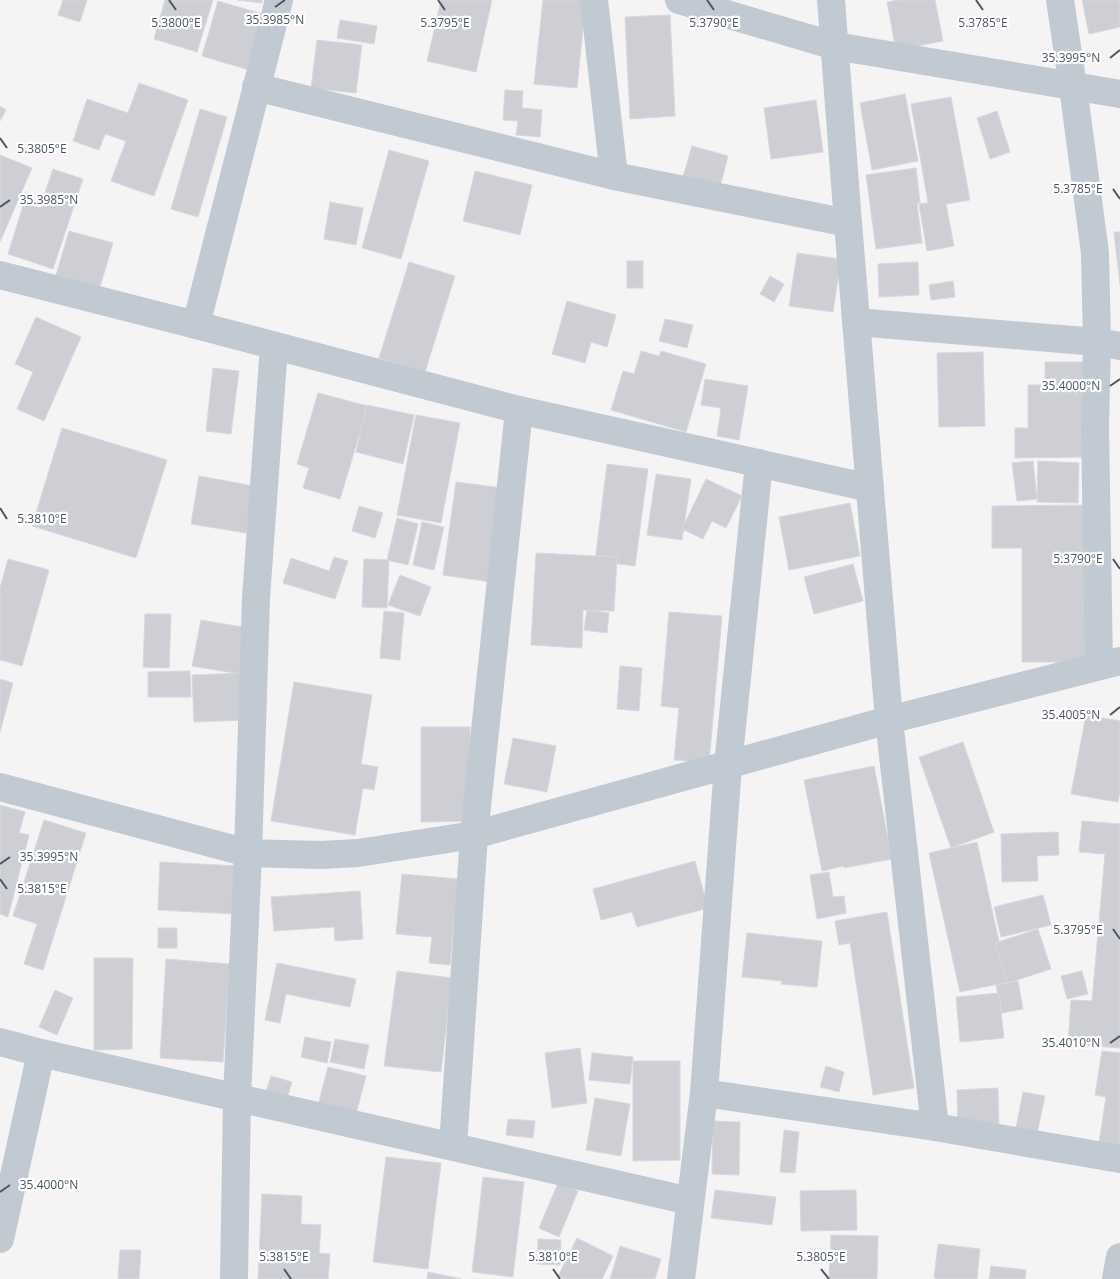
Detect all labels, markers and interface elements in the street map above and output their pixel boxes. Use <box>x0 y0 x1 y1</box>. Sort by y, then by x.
text: 35.3985°N <box>246 11 304 28</box>
text: 5.3800°E <box>151 14 201 31</box>
text: 5.3795°E <box>420 14 470 31</box>
text: 5.3790°E <box>689 14 739 31</box>
text: 5.3785°E <box>958 14 1008 31</box>
text: 35.3995°N <box>1042 49 1100 66</box>
text: 5.3805°E <box>17 140 67 157</box>
text: 5.3785°E <box>1053 180 1103 197</box>
text: 35.3985°N <box>20 191 78 208</box>
text: 35.4000°N <box>1042 377 1100 394</box>
text: 5.3810°E <box>17 510 67 527</box>
text: 5.3790°E <box>1053 550 1103 567</box>
text: 35.4005°N <box>1042 706 1100 723</box>
text: 35.3995°N <box>20 848 78 865</box>
text: 5.3815°E <box>17 880 67 897</box>
text: 5.3795°E <box>1053 921 1103 938</box>
text: 35.4010°N <box>1042 1034 1100 1051</box>
text: 35.4000°N <box>20 1176 78 1193</box>
text: 5.3815°E <box>259 1248 309 1265</box>
text: 5.3810°E <box>528 1248 578 1265</box>
text: 5.3805°E <box>796 1248 846 1265</box>

